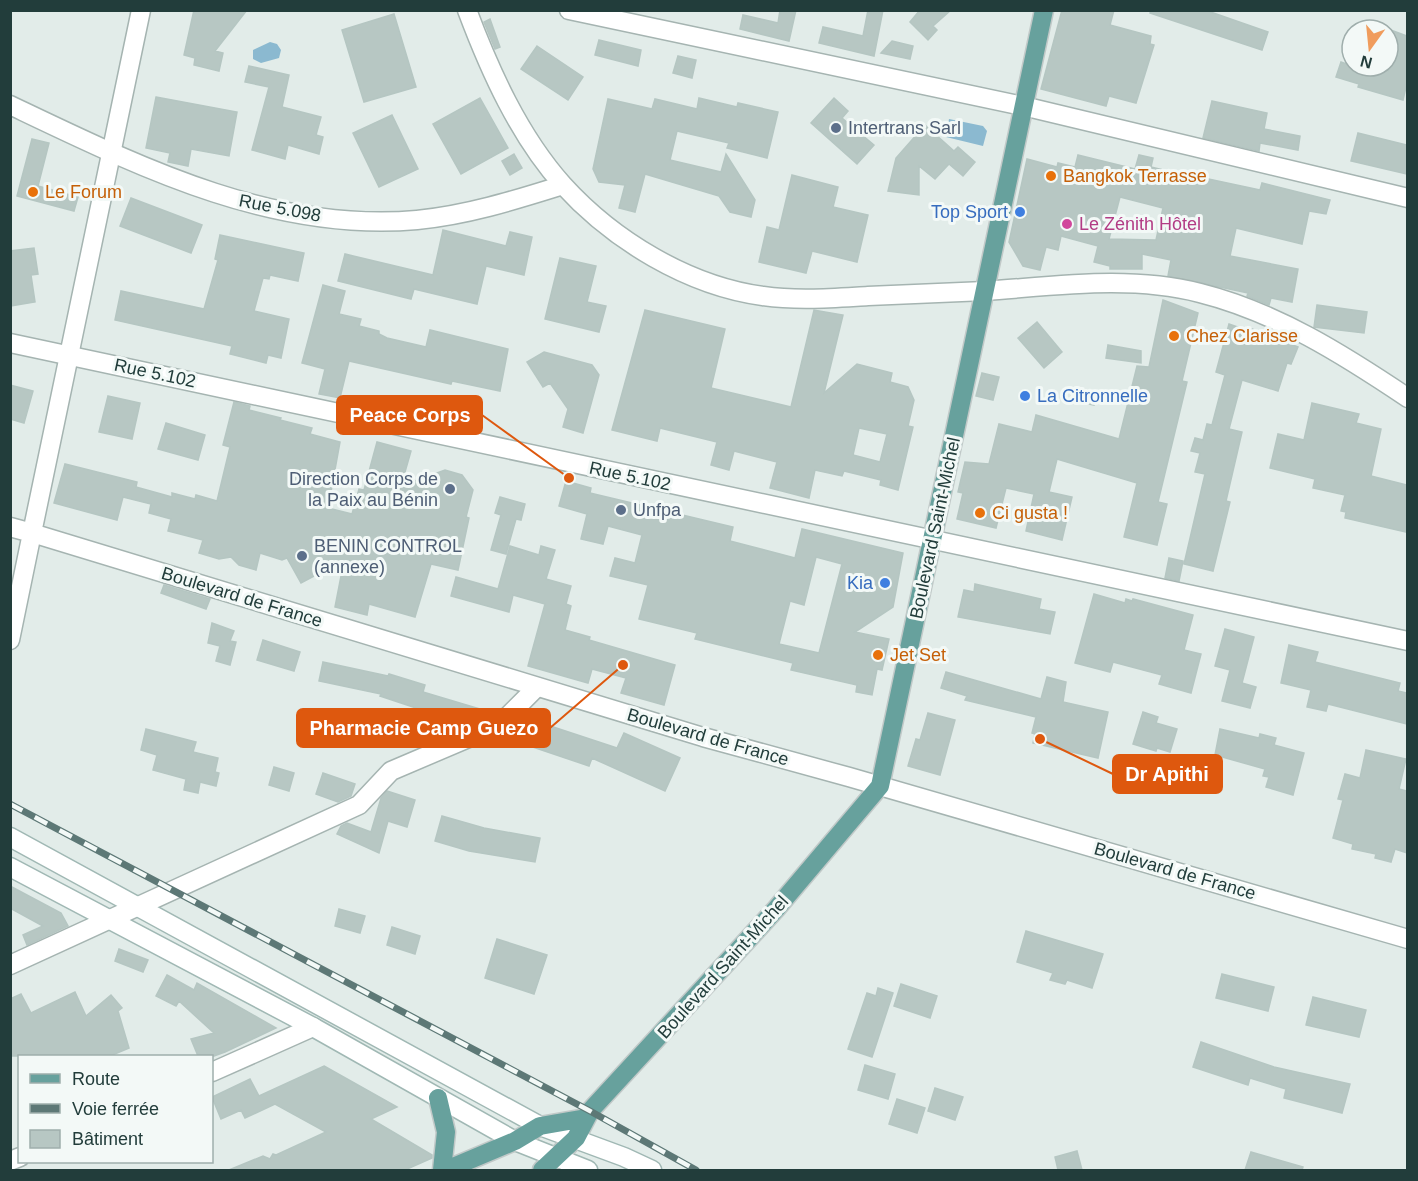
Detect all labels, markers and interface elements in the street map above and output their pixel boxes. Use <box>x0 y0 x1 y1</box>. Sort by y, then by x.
north arrow <box>1340 18 1400 78</box>
text: N <box>1358 52 1374 72</box>
place label: Intertrans Sarl <box>848 118 961 138</box>
marker: Intertrans Sarl <box>829 121 843 135</box>
place label: Bangkok Terrasse <box>1063 166 1207 186</box>
marker: Bangkok Terrasse <box>1044 169 1058 183</box>
place label: Le Forum <box>45 182 122 202</box>
marker: Le Forum <box>26 185 40 199</box>
street label: Rue 5.098 <box>237 190 323 226</box>
place label: Top Sport <box>931 202 1008 222</box>
marker: Top Sport <box>1013 205 1027 219</box>
place label: Le Zénith Hôtel <box>1079 214 1201 234</box>
marker: Le Zénith Hôtel <box>1060 217 1074 231</box>
place label: Chez Clarisse <box>1186 326 1298 346</box>
marker: Chez Clarisse <box>1167 329 1181 343</box>
street label: Rue 5.102 <box>112 355 198 391</box>
place label: La Citronnelle <box>1037 386 1148 406</box>
marker: La Citronnelle <box>1018 389 1032 403</box>
callout: Peace Corps <box>337 396 482 434</box>
text: Peace Corps <box>349 404 471 426</box>
street label: Boulevard Saint-Michel <box>906 435 964 621</box>
street label: Rue 5.102 <box>587 458 673 494</box>
place label: Direction Corps de la Paix au Bénin <box>289 469 438 510</box>
marker: Direction Corps de la Paix au Bénin <box>443 482 457 496</box>
place label: Unfpa <box>633 500 682 520</box>
marker: Unfpa <box>614 503 628 517</box>
place label: Ci gusta ! <box>992 503 1068 523</box>
marker: Ci gusta ! <box>973 506 987 520</box>
place label: BENIN CONTROL (annexe) <box>314 536 462 577</box>
marker: BENIN CONTROL (annexe) <box>295 549 309 563</box>
street label: Boulevard de France <box>159 563 325 631</box>
place label: Kia <box>847 573 874 593</box>
marker: Kia <box>878 576 892 590</box>
place label: Jet Set <box>890 645 946 665</box>
marker: Jet Set <box>871 648 885 662</box>
street label: Boulevard de France <box>625 704 791 770</box>
callout: Pharmacie Camp Guezo <box>297 709 550 747</box>
text: Pharmacie Camp Guezo <box>310 717 538 739</box>
callout: Dr Apithi <box>1113 755 1222 793</box>
text: Dr Apithi <box>1125 763 1209 785</box>
street label: Boulevard de France <box>1092 838 1258 904</box>
street label: Boulevard Saint-Michel <box>654 892 792 1042</box>
legend <box>18 1055 213 1163</box>
text: Route <box>72 1069 120 1089</box>
text: Voie ferrée <box>72 1099 159 1119</box>
text: Bâtiment <box>72 1129 143 1149</box>

